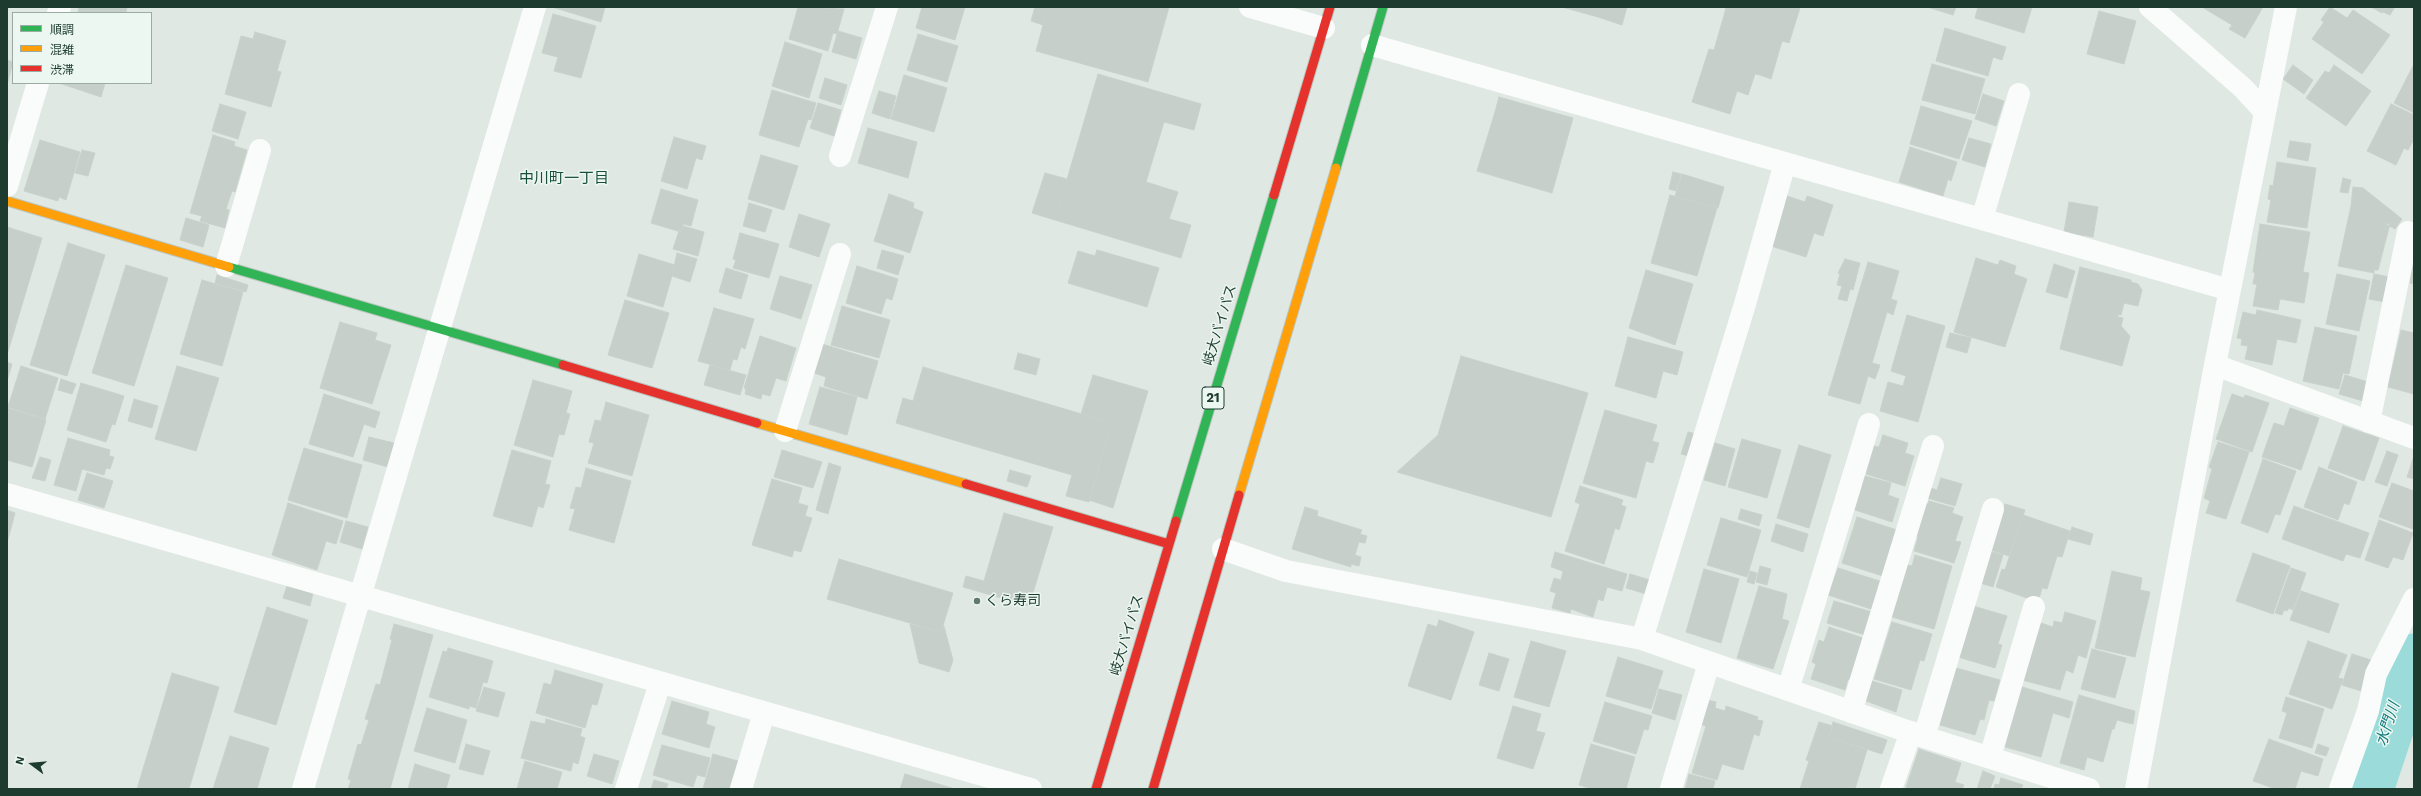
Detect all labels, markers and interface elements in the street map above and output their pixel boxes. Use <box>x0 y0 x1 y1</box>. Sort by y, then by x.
legend <box>12 12 152 84</box>
text: 順調 <box>50 23 74 37</box>
text: 混雑 <box>50 43 74 57</box>
text: 渋滞 <box>50 63 74 77</box>
district label: 中川町一丁目 <box>519 170 609 188</box>
street label: 岐大バイパス <box>1200 282 1240 368</box>
road number: 21 <box>1202 387 1224 409</box>
street label: 岐大バイパス <box>1107 592 1147 678</box>
place label: くら寿司 <box>985 593 1041 609</box>
marker: くら寿司 <box>972 596 982 606</box>
water label: 水門川 <box>2372 700 2404 748</box>
north arrow <box>12 744 52 784</box>
text: N <box>13 755 27 766</box>

